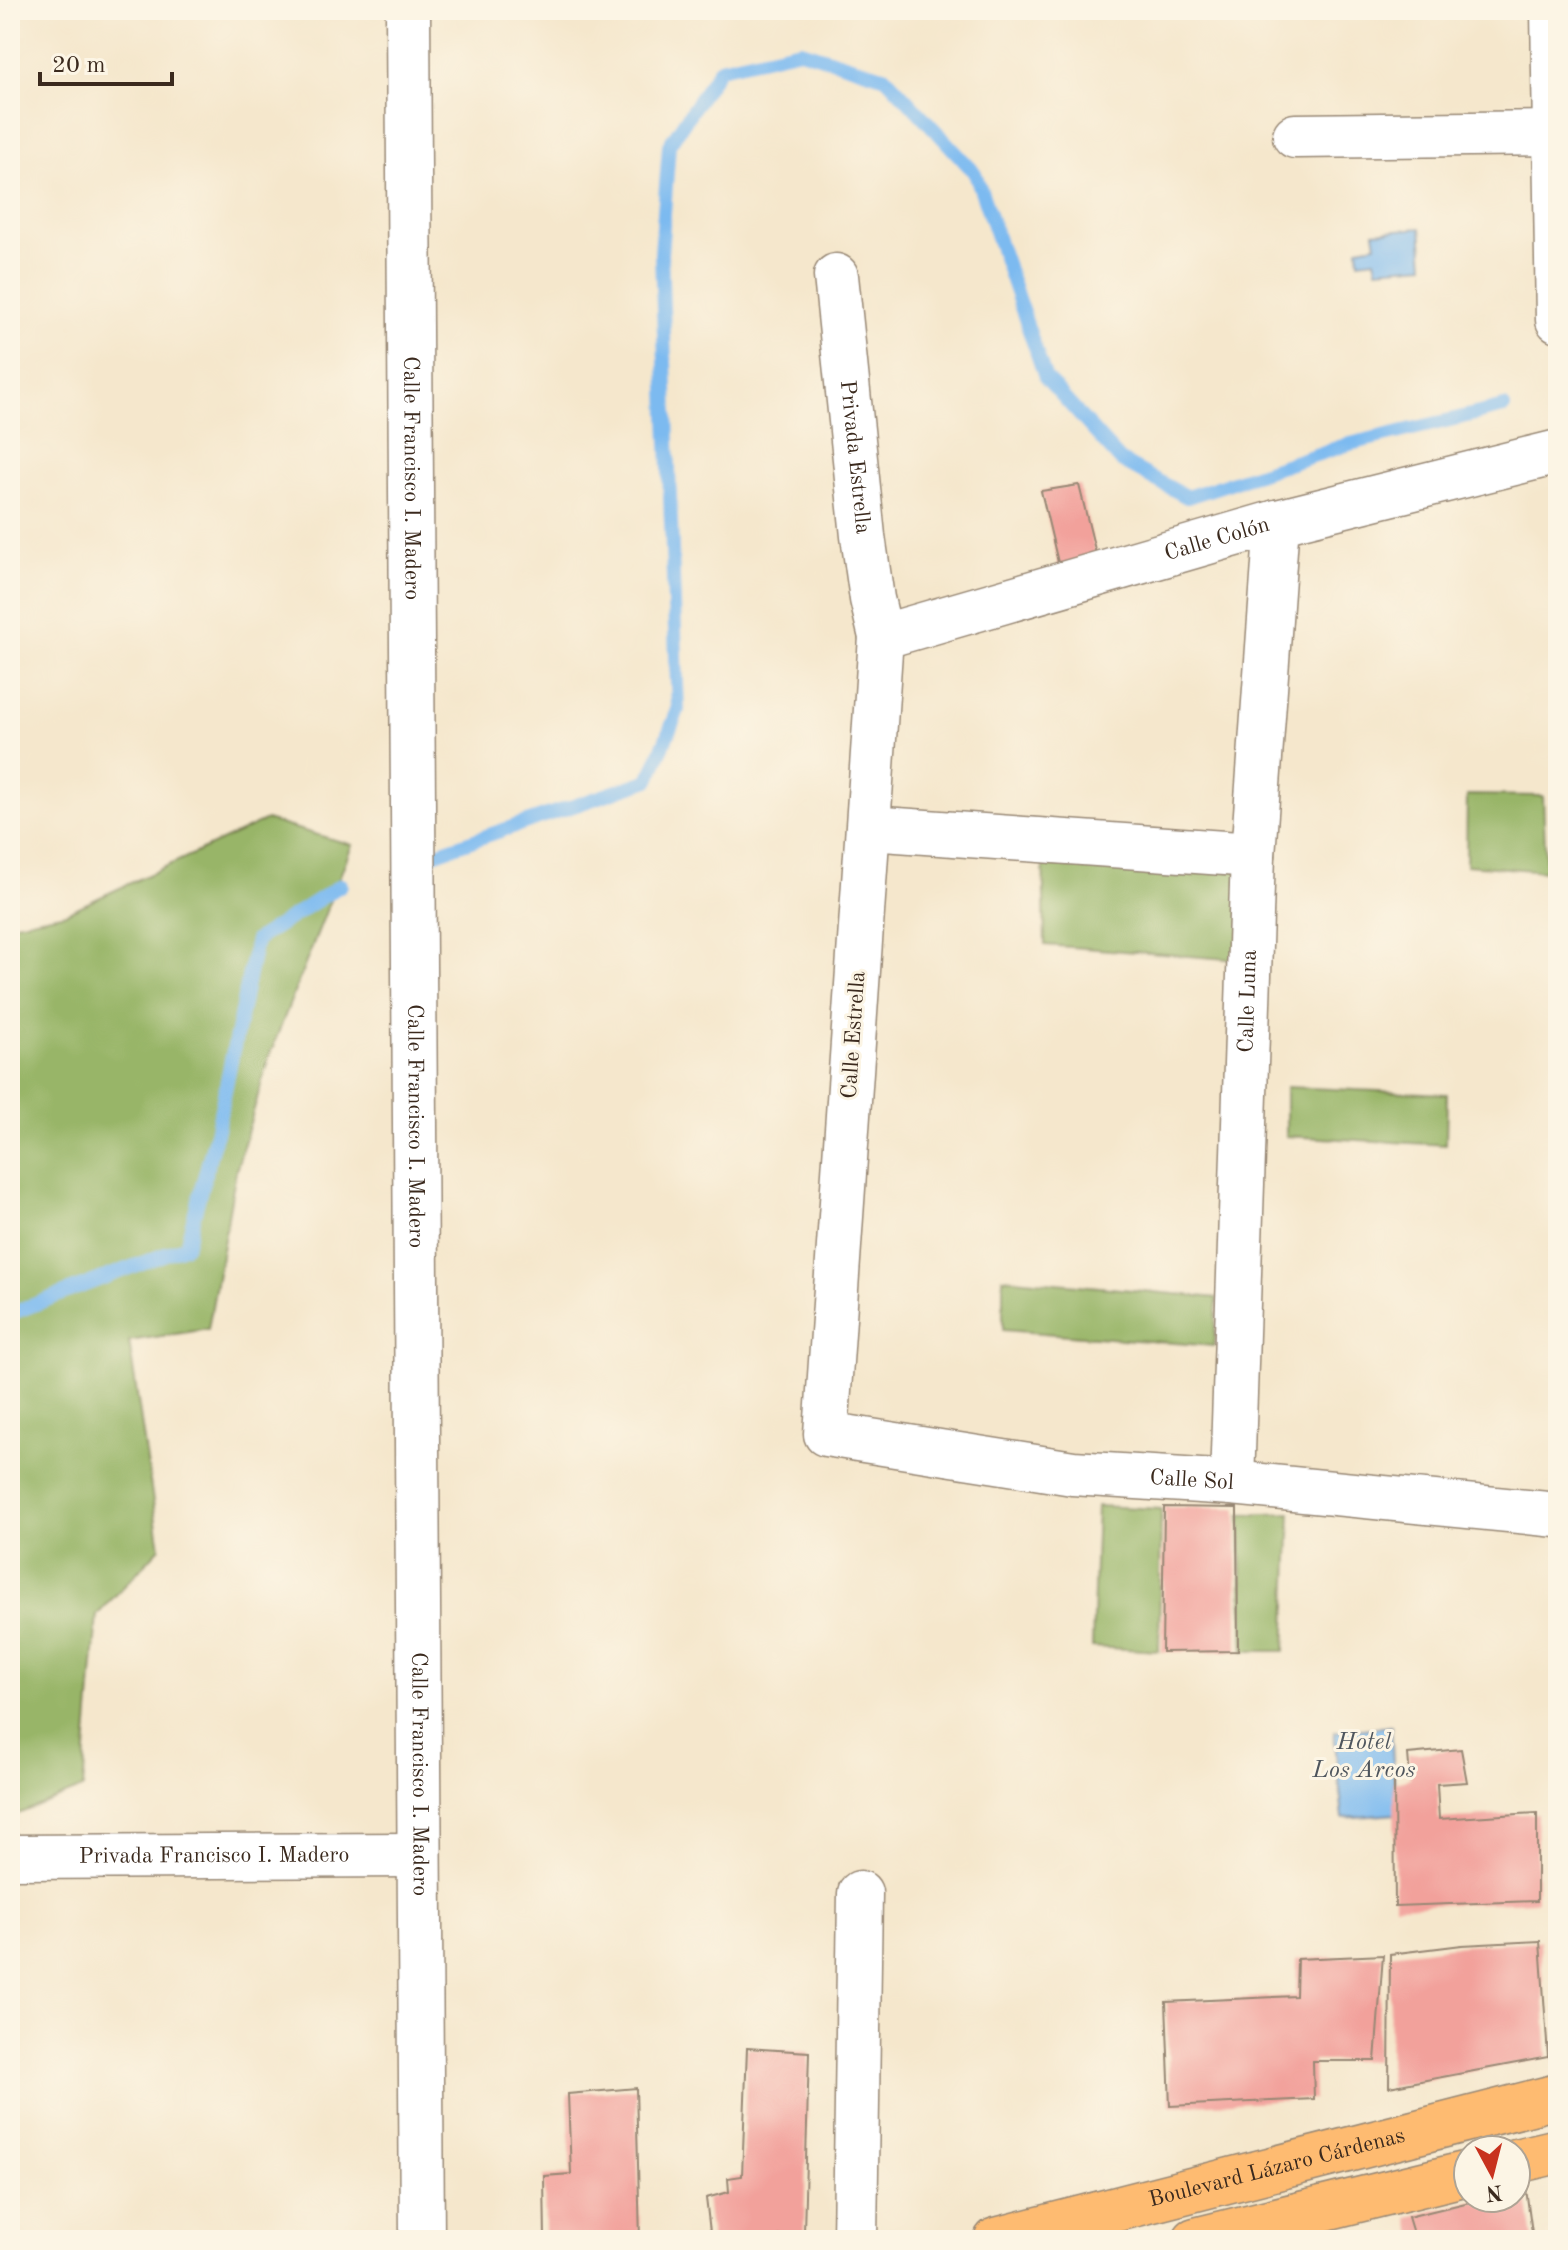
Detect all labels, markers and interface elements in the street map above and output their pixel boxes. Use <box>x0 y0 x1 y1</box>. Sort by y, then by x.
scale bar <box>40 36 172 86</box>
text: 20 m <box>52 54 106 78</box>
street label: Calle Francisco I. Madero <box>399 356 423 600</box>
street label: Privada Estrella <box>836 379 874 535</box>
street label: Calle Colón <box>1162 514 1272 565</box>
street label: Calle Luna <box>1235 949 1261 1053</box>
street label: Calle Estrella <box>839 970 869 1100</box>
street label: Calle Francisco I. Madero <box>403 1004 427 1248</box>
street label: Calle Sol <box>1149 1467 1235 1494</box>
street label: Calle Francisco I. Madero <box>407 1652 431 1896</box>
water label: Hotel Los Arcos <box>1311 1731 1416 1783</box>
street label: Privada Francisco I. Madero <box>79 1844 349 1868</box>
street label: Boulevard Lázaro Cárdenas <box>1147 2125 1407 2211</box>
north arrow <box>1452 2134 1532 2214</box>
text: N <box>1484 2180 1504 2204</box>

